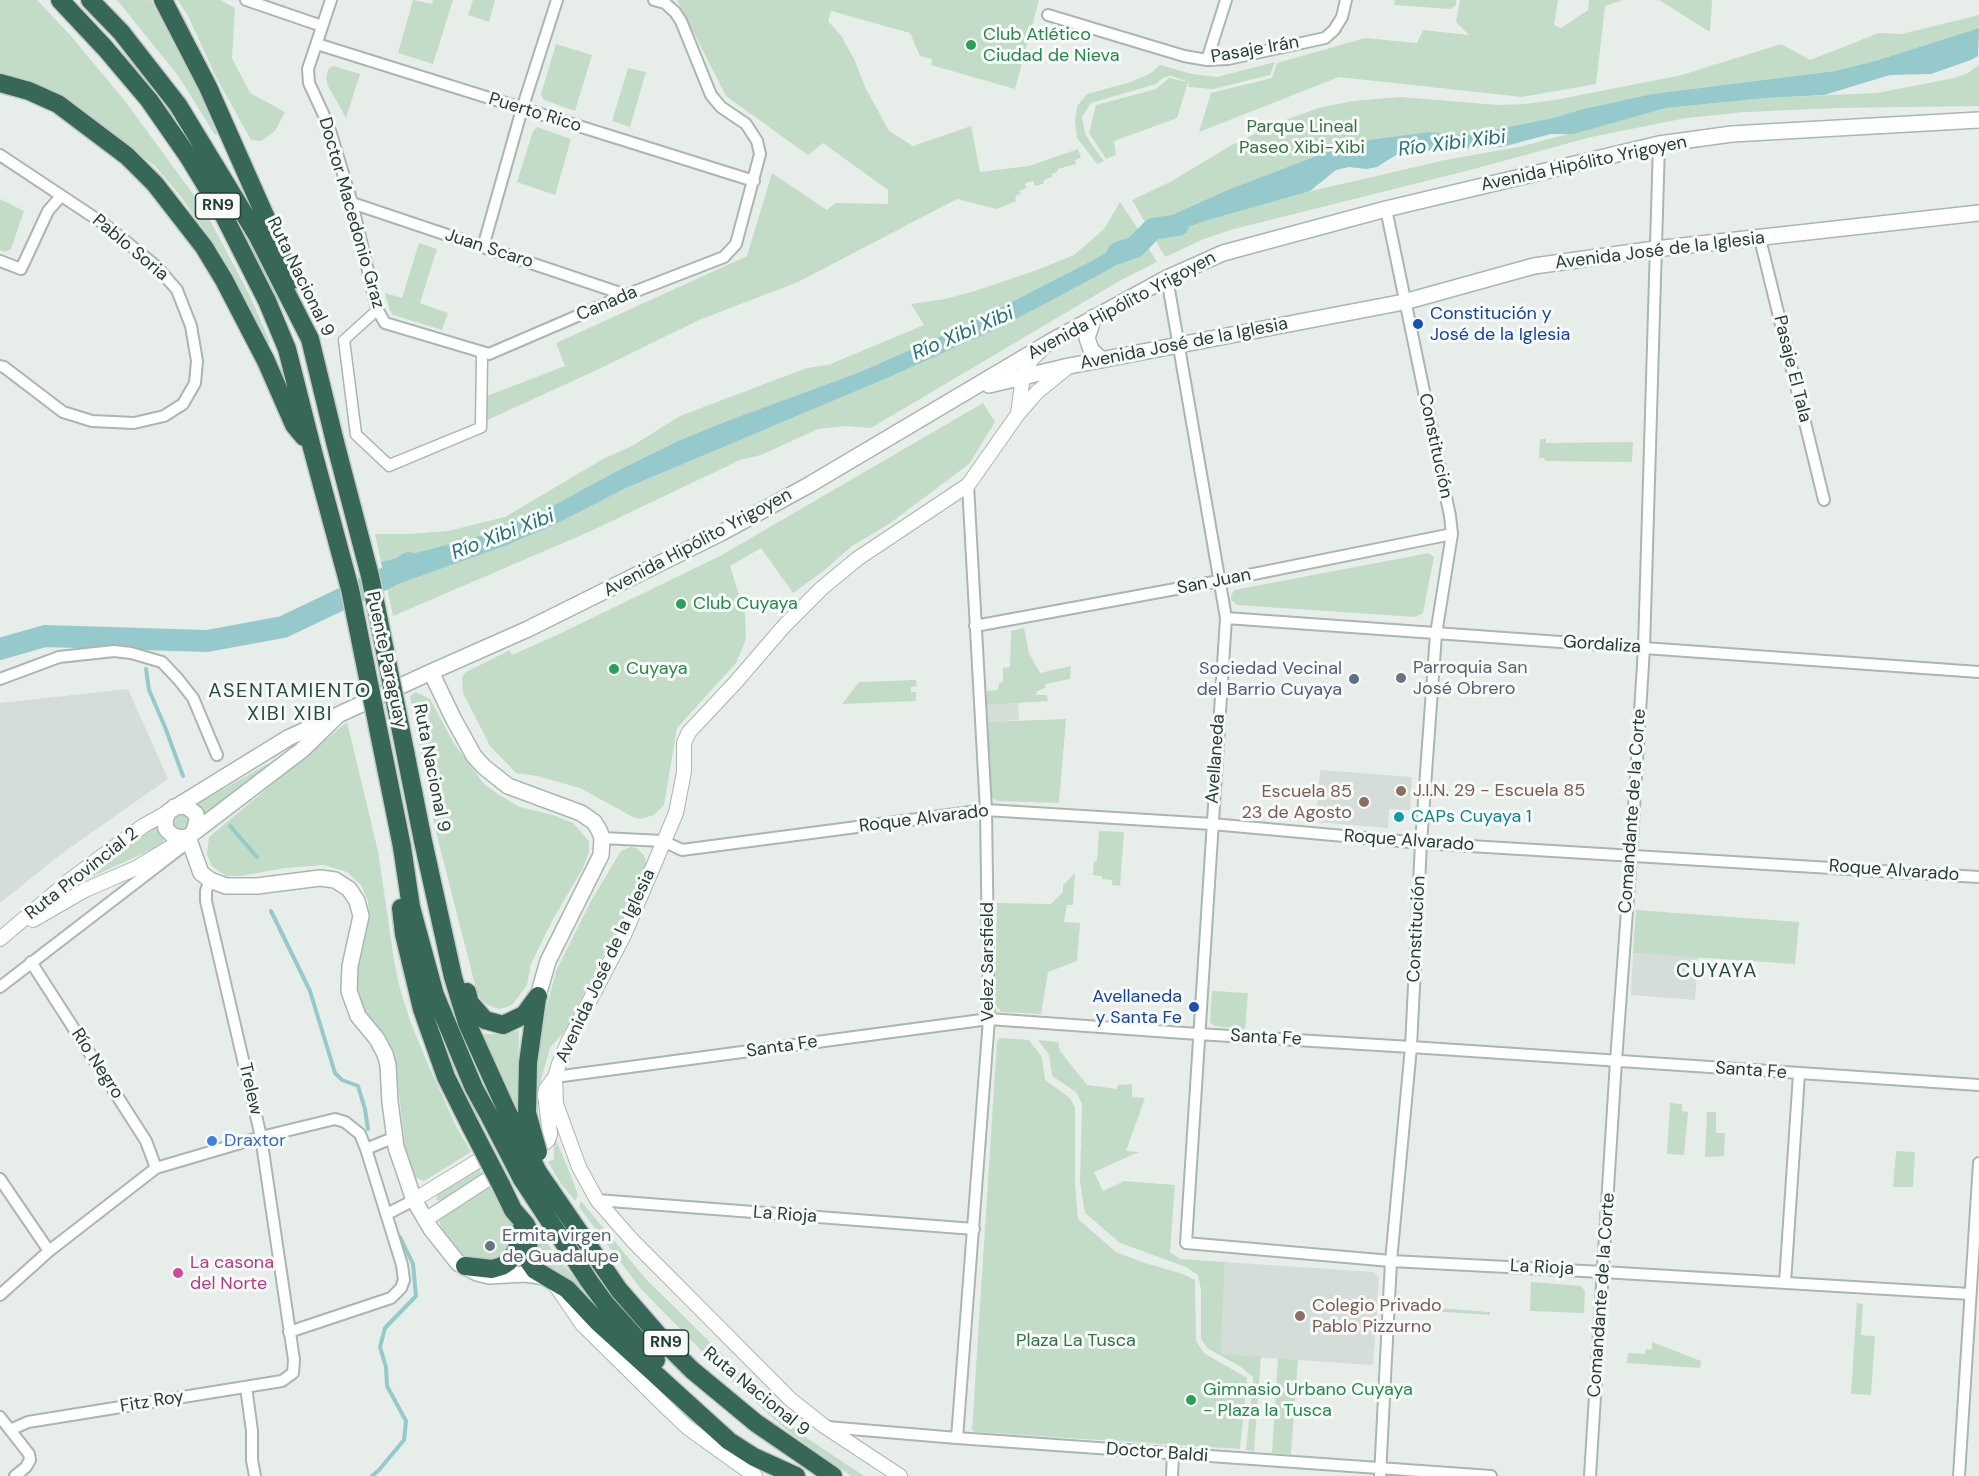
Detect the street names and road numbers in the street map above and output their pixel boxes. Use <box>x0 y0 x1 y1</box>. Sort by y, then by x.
street label: Pasaje Irán <box>1209 32 1301 68</box>
street label: Puerto Rico <box>486 89 584 137</box>
street label: Doctor Macedonio Graz <box>313 115 389 311</box>
street label: Avenida Hipólito Yrigoyen <box>1479 132 1689 196</box>
road number: RN9 <box>196 193 240 219</box>
street label: Pablo Soria <box>88 210 172 286</box>
street label: Ruta Nacional 9 <box>262 214 338 340</box>
street label: Juan Scaro <box>442 225 536 273</box>
street label: Avenida José de la Iglesia <box>1554 227 1766 275</box>
street label: Avenida Hipólito Yrigoyen <box>1024 247 1220 365</box>
street label: Canada <box>573 282 641 326</box>
street label: Avenida José de la Iglesia <box>1078 313 1290 375</box>
street label: Pasaje El Tala <box>1768 313 1816 425</box>
street label: Constitución <box>1413 391 1457 501</box>
street label: Avenida Hipólito Yrigoyen <box>600 484 796 602</box>
street label: San Juan <box>1175 564 1253 600</box>
street label: Puente Paraguay <box>361 590 411 730</box>
street label: Gordaliza <box>1562 632 1642 658</box>
street label: Ruta Nacional 9 <box>408 702 454 834</box>
street label: Comandante de la Corte <box>1615 708 1651 914</box>
street label: Avellaneda <box>1202 713 1230 805</box>
street label: Roque Alvarado <box>858 800 990 838</box>
street label: Ruta Provincial 2 <box>21 823 143 925</box>
street label: Roque Alvarado <box>1343 826 1475 856</box>
street label: Roque Alvarado <box>1828 856 1960 886</box>
street label: Avenida José de la Iglesia <box>552 866 660 1066</box>
street label: Constitución <box>1403 875 1431 983</box>
street label: Velez Sarsfield <box>977 902 999 1022</box>
street label: Río Negro <box>66 1025 128 1103</box>
street label: Santa Fe <box>1230 1025 1302 1051</box>
street label: Santa Fe <box>745 1031 819 1063</box>
street label: Santa Fe <box>1714 1058 1788 1084</box>
street label: Trelew <box>233 1061 267 1117</box>
street label: Comandante de la Corte <box>1584 1192 1620 1398</box>
street label: La Rioja <box>752 1202 818 1228</box>
street label: La Rioja <box>1510 1256 1574 1280</box>
road number: RN9 <box>644 1330 688 1356</box>
street label: Ruta Nacional 9 <box>699 1343 813 1441</box>
street label: Fitz Roy <box>119 1386 185 1418</box>
street label: Doctor Baldi <box>1105 1439 1209 1467</box>

